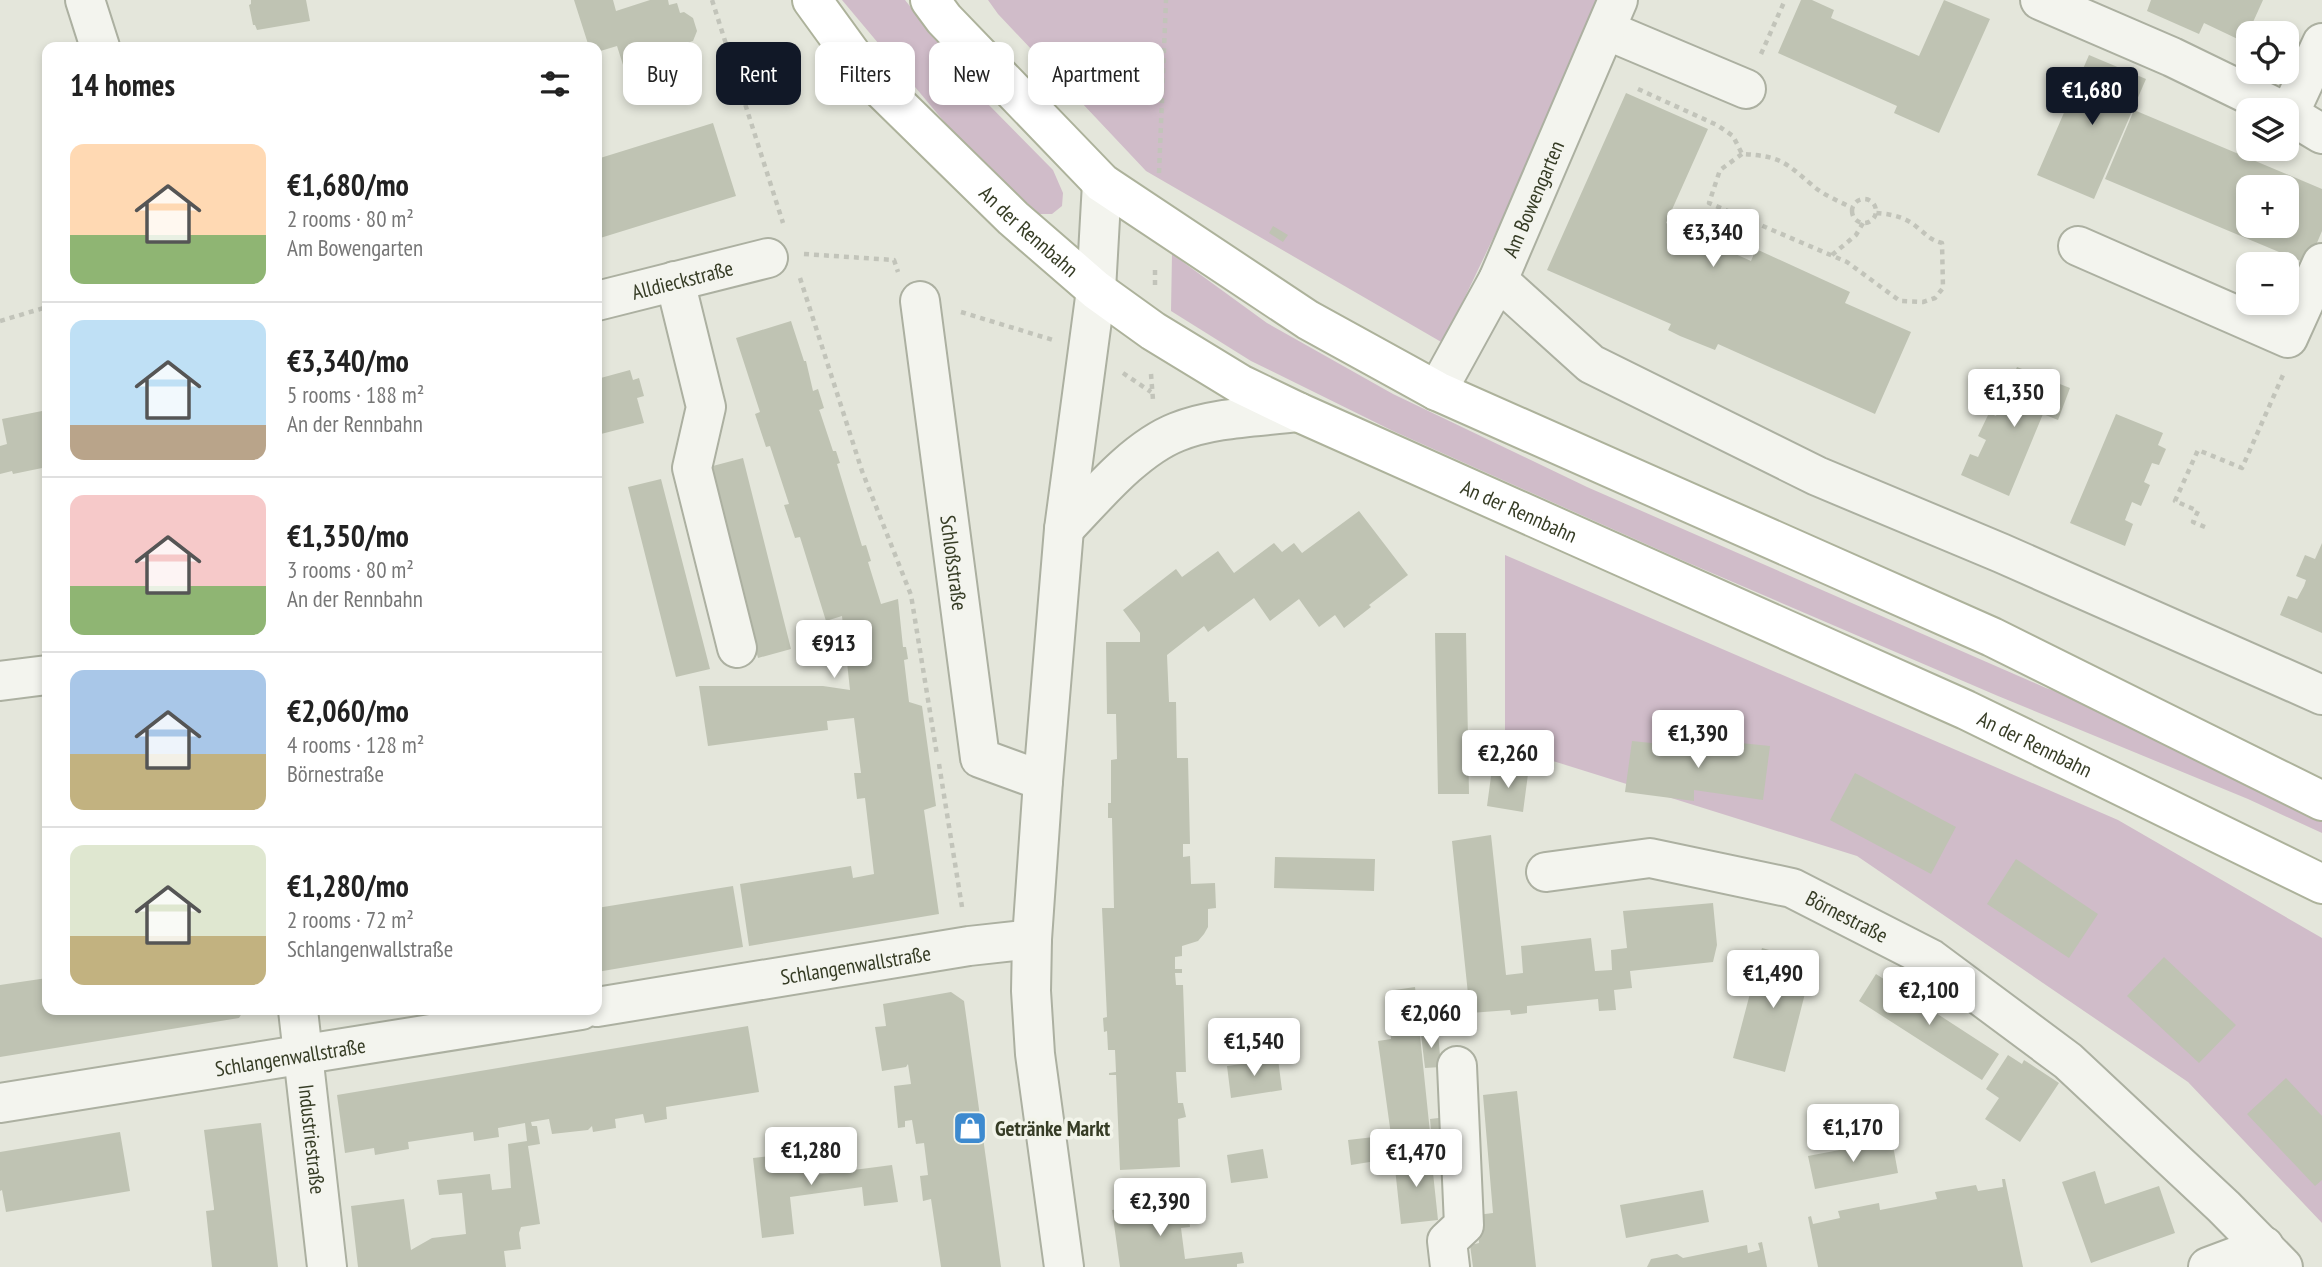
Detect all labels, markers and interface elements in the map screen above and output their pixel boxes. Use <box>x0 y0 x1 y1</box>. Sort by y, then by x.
map controls <box>2236 21 2299 315</box>
button: locate <box>2236 21 2299 84</box>
chip: Buy <box>623 42 702 105</box>
chip: Rent <box>716 42 801 105</box>
chip: Filters <box>815 42 915 105</box>
chip: New <box>929 42 1014 105</box>
chip: Apartment <box>1028 42 1164 105</box>
text: 14 homes <box>70 65 175 104</box>
icon: filters <box>536 65 574 103</box>
pin: €1,680 <box>2035 68 2149 127</box>
text: €1,680 <box>2062 75 2122 104</box>
button: layers <box>2236 98 2299 161</box>
street label: Am Bowengarten <box>1496 136 1570 261</box>
text: €1,680/mo <box>287 165 409 204</box>
icon: home <box>126 172 210 256</box>
button: + <box>2236 175 2299 238</box>
street label: An der Rennbahn <box>974 179 1084 282</box>
text: 2 rooms · 80 m² <box>287 204 414 233</box>
pin: €3,340 <box>1656 210 1770 269</box>
text: €3,340 <box>1683 217 1743 246</box>
text: Am Bowengarten <box>287 233 423 262</box>
button: − <box>2236 252 2299 315</box>
street label: Alldieckstraße <box>629 254 736 305</box>
text: €3,340/mo <box>287 341 409 380</box>
icon: home <box>126 348 210 432</box>
pin: €1,350 <box>1957 370 2071 429</box>
text: €1,350 <box>1984 377 2044 406</box>
text: 5 rooms · 188 m² <box>287 380 424 409</box>
text: An der Rennbahn <box>287 409 423 438</box>
street label: An der Rennbahn <box>1457 473 1581 548</box>
street label: Schloßstraße <box>935 513 974 612</box>
text: €1,350/mo <box>287 516 409 555</box>
icon: home <box>126 523 210 607</box>
text: 3 rooms · 80 m² <box>287 555 414 584</box>
text: An der Rennbahn <box>287 584 423 613</box>
pin: €913 <box>793 620 875 680</box>
text: €913 <box>812 628 856 657</box>
text: €2,060/mo <box>287 691 409 730</box>
icon: home <box>126 698 210 782</box>
street label: An der Rennbahn <box>1973 704 2097 783</box>
pin: €1,390 <box>1641 710 1755 770</box>
text: €1,390 <box>1668 718 1728 747</box>
text: 4 rooms · 128 m² <box>287 730 424 759</box>
pin: €2,260 <box>1451 730 1565 790</box>
text: €2,260 <box>1478 738 1538 767</box>
text: Börnestraße <box>287 759 384 788</box>
text: €1,280/mo <box>287 866 409 905</box>
icon: home <box>126 873 210 957</box>
street label: Börnestraße <box>1802 884 1893 948</box>
text: 2 rooms · 72 m² <box>287 905 414 934</box>
text: Schlangenwallstraße <box>287 934 453 963</box>
street label: Schlangenwallstraße <box>778 939 933 990</box>
pin: €1,490 <box>1716 950 1830 1010</box>
text: €1,490 <box>1743 958 1803 987</box>
pin: €2,100 <box>1872 968 1986 1027</box>
text: €2,100 <box>1899 975 1959 1004</box>
pin: €2,060 <box>1374 990 1488 1050</box>
text: €2,060 <box>1401 998 1461 1027</box>
pin: €1,540 <box>1197 1018 1311 1078</box>
text: €1,540 <box>1224 1026 1284 1055</box>
street label: Schlangenwallstraße <box>213 1031 367 1082</box>
street label: Industriestraße <box>293 1083 332 1195</box>
pin: €1,170 <box>1796 1104 1910 1164</box>
shop icon: Getränke Markt <box>951 1109 989 1147</box>
text: €1,170 <box>1823 1112 1883 1141</box>
place label: Getränke Markt <box>995 1115 1110 1142</box>
pin: €1,280 <box>754 1128 868 1187</box>
pin: €1,470 <box>1359 1130 1473 1189</box>
text: €1,280 <box>781 1135 841 1164</box>
text: €1,470 <box>1386 1137 1446 1166</box>
pin: €2,390 <box>1103 1178 1217 1238</box>
text: €2,390 <box>1130 1186 1190 1215</box>

